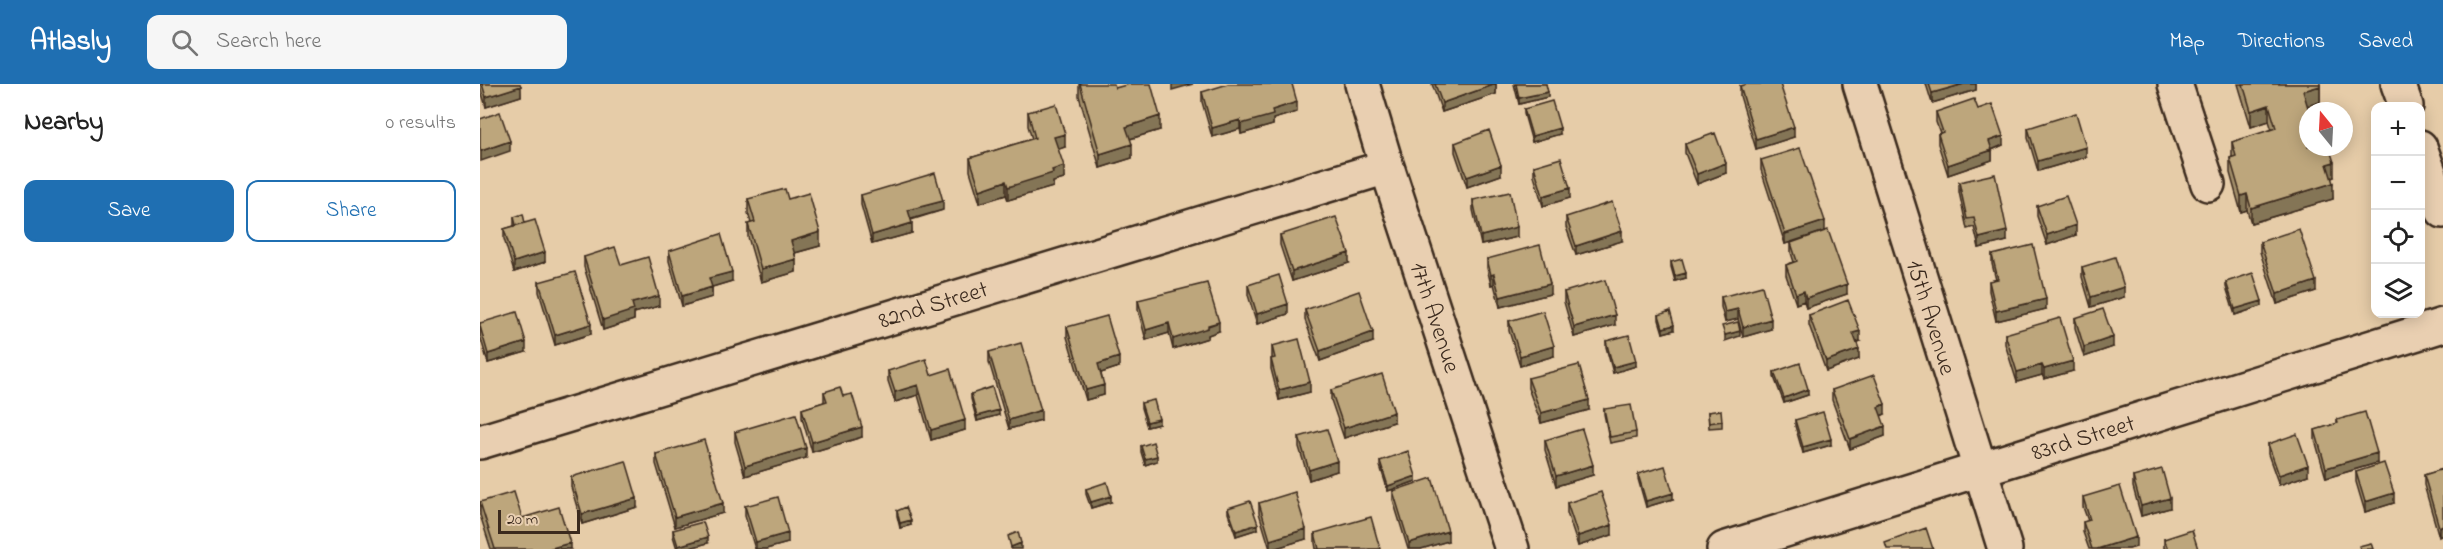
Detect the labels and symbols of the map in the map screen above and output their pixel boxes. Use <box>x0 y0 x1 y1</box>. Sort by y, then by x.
north arrow <box>2299 102 2353 156</box>
street label: 15th Avenue <box>1896 256 1964 380</box>
street label: 17th Avenue <box>1399 258 1468 378</box>
street label: 82nd Street <box>875 273 993 340</box>
street label: 83rd Street <box>2028 407 2140 472</box>
scale bar <box>498 507 580 534</box>

